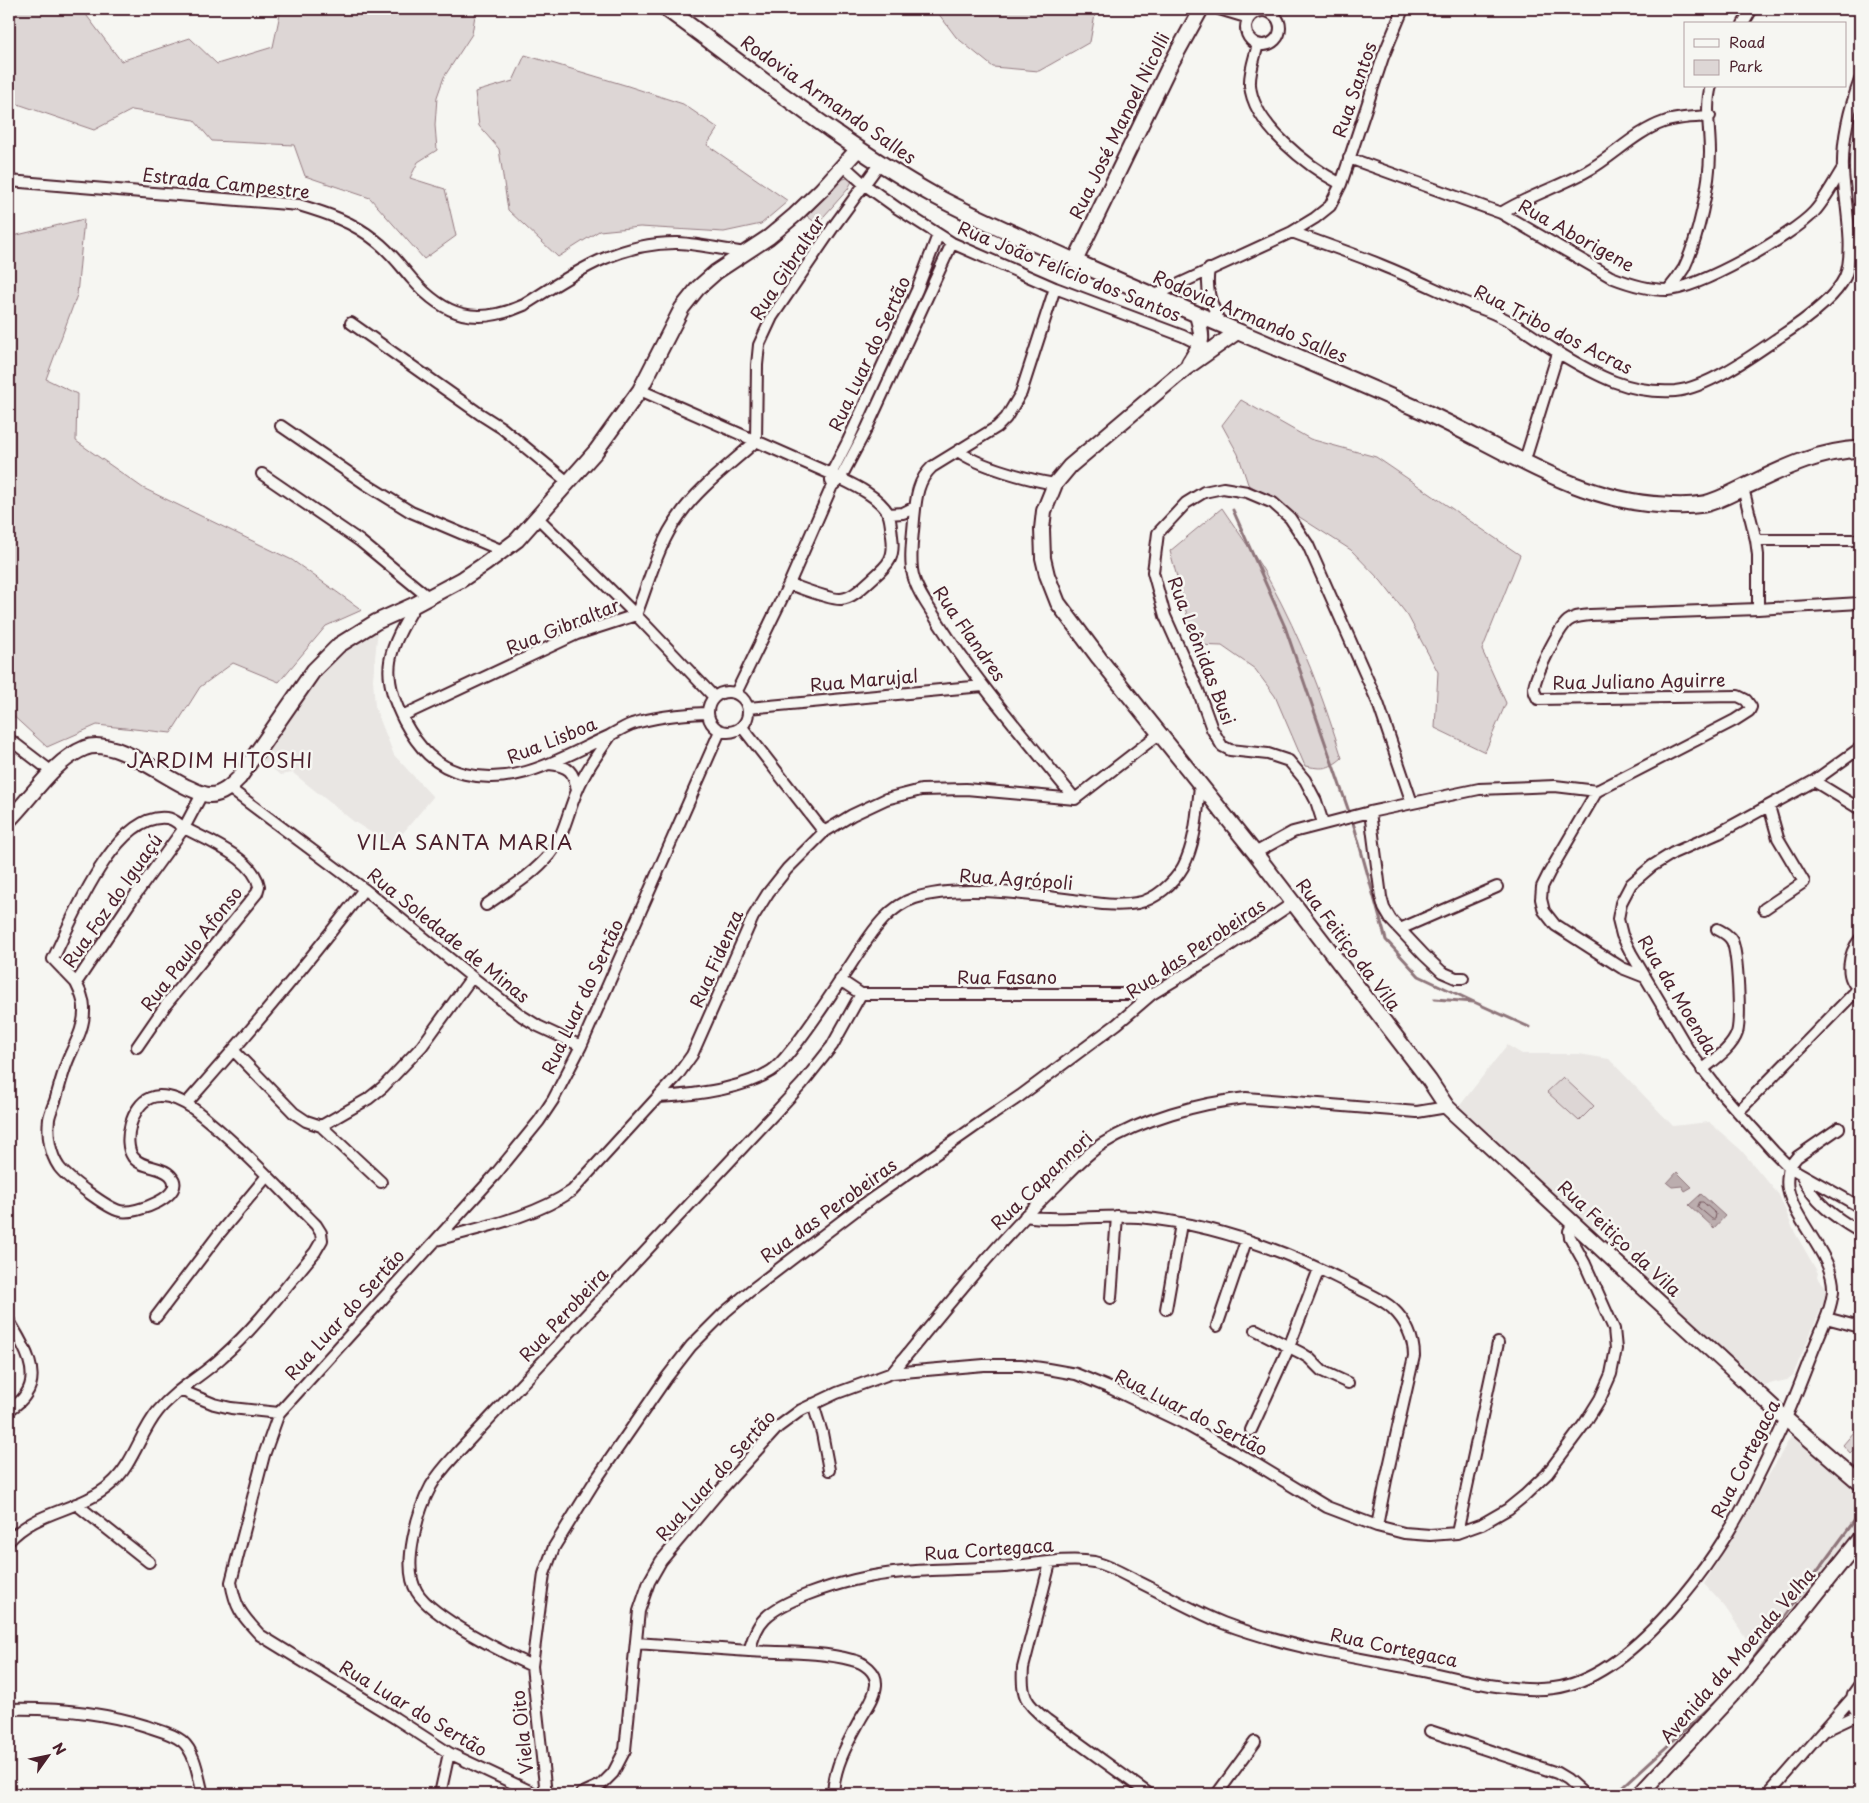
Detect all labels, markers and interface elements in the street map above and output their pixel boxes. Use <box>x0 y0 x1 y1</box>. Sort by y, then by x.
legend <box>1684 22 1846 88</box>
street label: Rua José Manoel Nicolli <box>1062 27 1176 223</box>
street label: Rodovia Armando Salles <box>735 28 922 170</box>
text: Road <box>1729 30 1765 53</box>
street label: Rua Santos <box>1325 38 1383 141</box>
text: Park <box>1729 54 1763 77</box>
street label: Estrada Campestre <box>141 160 311 205</box>
street label: Rua Aborigene <box>1514 192 1640 278</box>
street label: Rua Gibraltar <box>743 209 831 325</box>
street label: Rua João Felício dos Santos <box>954 213 1185 328</box>
street label: Rodovia Armando Salles <box>1149 262 1352 369</box>
street label: Rua Luar do Sertão <box>821 271 916 435</box>
street label: Rua Tribo dos Acras <box>1470 277 1638 380</box>
street label: Rua Leônidas Busi <box>1162 572 1243 729</box>
street label: Rua Flandres <box>927 580 1013 686</box>
street label: Rua Gibraltar <box>502 590 624 661</box>
street label: Rua Marujal <box>809 661 919 698</box>
street label: Rua Juliano Aguirre <box>1552 665 1726 696</box>
street label: Rua Lisboa <box>502 709 601 770</box>
district label: JARDIM HITOSHI <box>127 745 313 775</box>
district label: VILA SANTA MARIA <box>357 827 573 857</box>
street label: Rua Foz do Iguaçú <box>55 828 168 973</box>
street label: Rua Soledade de Minas <box>362 861 536 1009</box>
street label: Rua Agrópoli <box>958 861 1074 896</box>
street label: Rua Feitiço da Vila <box>1290 872 1409 1017</box>
street label: Rua Paulo Afonso <box>134 880 248 1016</box>
street label: Rua das Perobeiras <box>1120 891 1270 1005</box>
street label: Rua Fidenza <box>682 904 750 1012</box>
street label: Rua Luar do Sertão <box>534 914 629 1078</box>
street label: Rua da Moenda <box>1632 929 1725 1059</box>
street label: Rua Fasano <box>957 963 1057 990</box>
street label: Rua Capannori <box>984 1124 1098 1236</box>
street label: Rua das Perobeiras <box>754 1151 902 1269</box>
street label: Rua Feitiço da Vila <box>1552 1173 1688 1303</box>
street label: Rua Luar do Sertão <box>278 1242 410 1386</box>
street label: Rua Perobeira <box>512 1260 614 1367</box>
street label: Rua Luar do Sertão <box>1111 1361 1273 1462</box>
street label: Rua Cortegaca <box>1703 1394 1786 1522</box>
street label: Rua Luar do Sertão <box>649 1403 781 1547</box>
street label: Rua Cortegaca <box>923 1530 1055 1566</box>
street label: Avenida da Moenda Velha <box>1653 1561 1821 1749</box>
street label: Rua Cortegaca <box>1328 1620 1461 1673</box>
street label: Rua Luar do Sertão <box>335 1653 493 1763</box>
street label: Viela Oito <box>504 1689 539 1775</box>
north arrow <box>22 1730 72 1780</box>
text: N <box>47 1738 71 1759</box>

